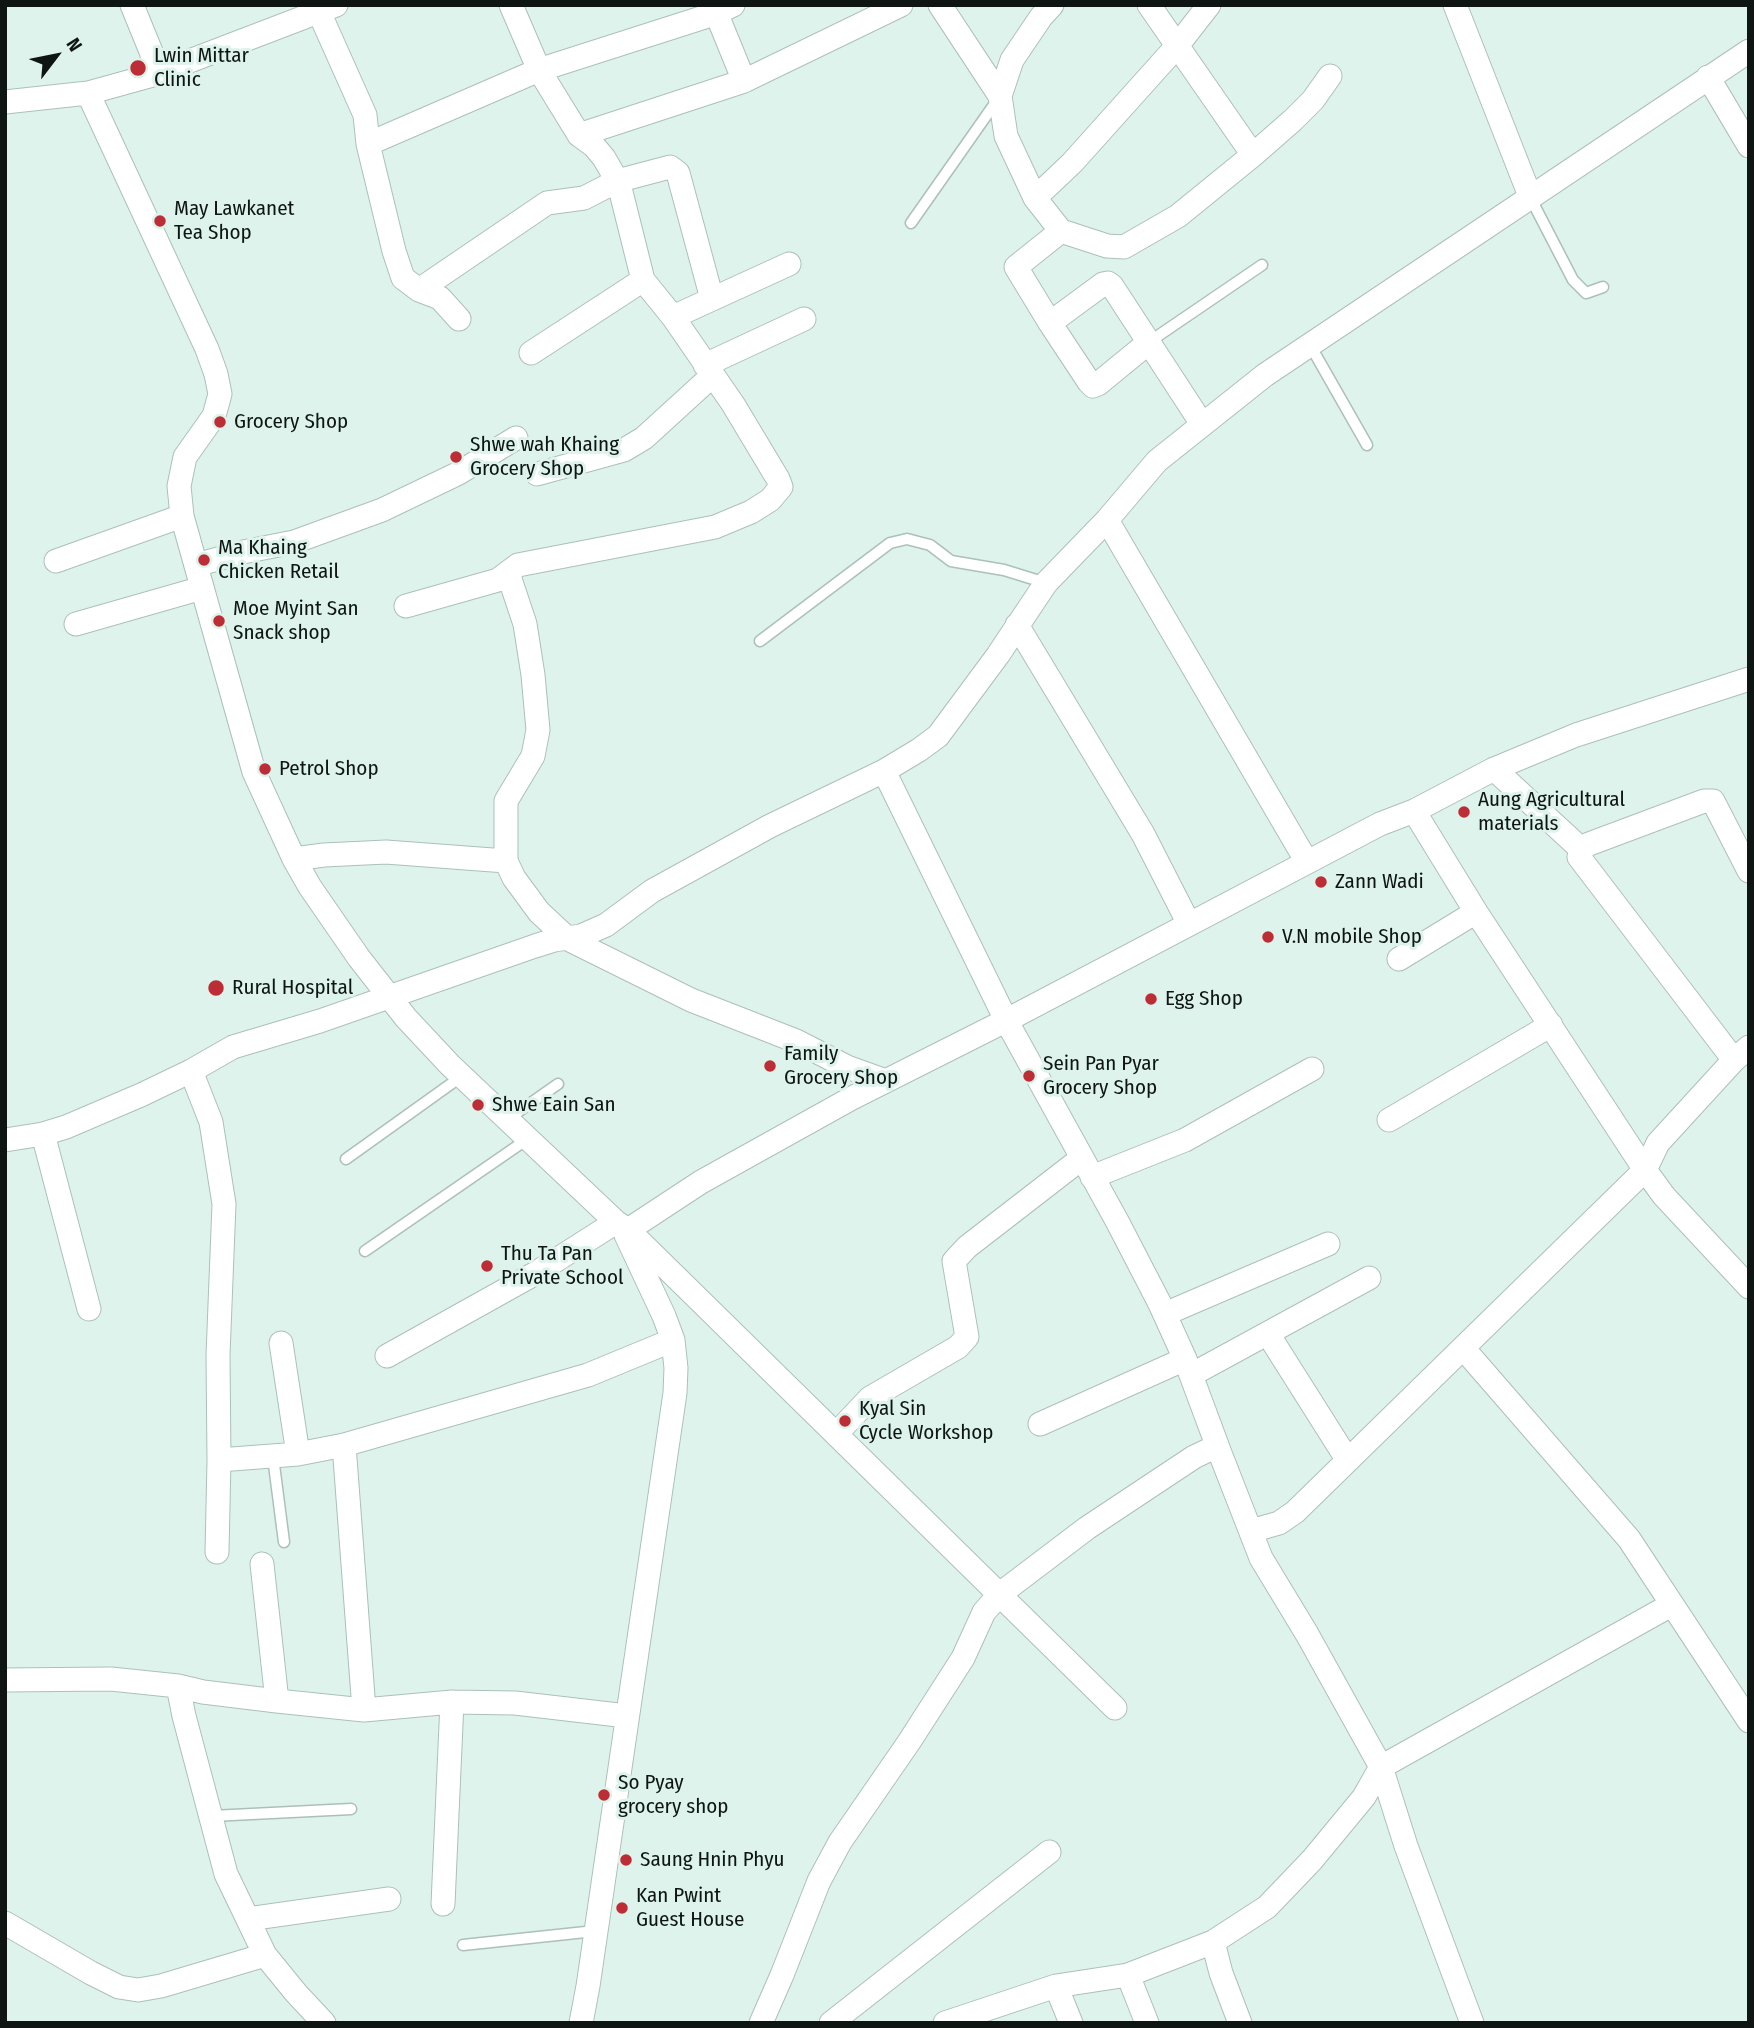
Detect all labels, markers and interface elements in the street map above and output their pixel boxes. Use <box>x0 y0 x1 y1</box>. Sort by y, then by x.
north arrow <box>21 21 91 91</box>
text: N <box>61 34 87 56</box>
place label: Lwin Mittar Clinic <box>154 43 249 93</box>
marker: Lwin Mittar Clinic <box>128 58 148 78</box>
place label: May Lawkanet Tea Shop <box>174 196 294 246</box>
marker: May Lawkanet Tea Shop <box>152 213 168 229</box>
place label: Grocery Shop <box>234 409 348 435</box>
marker: Grocery Shop <box>212 414 228 430</box>
place label: Shwe wah Khaing Grocery Shop <box>470 432 619 482</box>
marker: Shwe wah Khaing Grocery Shop <box>448 449 464 465</box>
place label: Ma Khaing Chicken Retail <box>218 535 339 585</box>
marker: Ma Khaing Chicken Retail <box>196 552 212 568</box>
place label: Moe Myint San Snack shop <box>233 596 359 646</box>
marker: Moe Myint San Snack shop <box>211 613 227 629</box>
place label: Petrol Shop <box>279 756 379 782</box>
marker: Petrol Shop <box>257 761 273 777</box>
place label: Aung Agricultural materials <box>1478 787 1625 837</box>
marker: Aung Agricultural materials <box>1456 804 1472 820</box>
place label: Zann Wadi <box>1335 869 1424 895</box>
marker: Zann Wadi <box>1313 874 1329 890</box>
place label: V.N mobile Shop <box>1282 924 1422 950</box>
marker: V.N mobile Shop <box>1260 929 1276 945</box>
place label: Rural Hospital <box>232 975 353 1001</box>
marker: Rural Hospital <box>206 978 226 998</box>
place label: Egg Shop <box>1165 986 1243 1012</box>
marker: Egg Shop <box>1143 991 1159 1007</box>
place label: Family Grocery Shop <box>784 1041 898 1091</box>
place label: Sein Pan Pyar Grocery Shop <box>1043 1051 1159 1101</box>
marker: Family Grocery Shop <box>762 1058 778 1074</box>
marker: Sein Pan Pyar Grocery Shop <box>1021 1068 1037 1084</box>
place label: Shwe Eain San <box>492 1092 616 1118</box>
marker: Shwe Eain San <box>470 1097 486 1113</box>
place label: Thu Ta Pan Private School <box>501 1241 623 1291</box>
marker: Thu Ta Pan Private School <box>479 1258 495 1274</box>
place label: Kyal Sin Cycle Workshop <box>859 1396 993 1446</box>
marker: Kyal Sin Cycle Workshop <box>837 1413 853 1429</box>
place label: So Pyay grocery shop <box>618 1770 729 1820</box>
marker: So Pyay grocery shop <box>596 1787 612 1803</box>
place label: Saung Hnin Phyu <box>640 1847 784 1873</box>
marker: Saung Hnin Phyu <box>618 1852 634 1868</box>
place label: Kan Pwint Guest House <box>636 1883 744 1933</box>
marker: Kan Pwint Guest House <box>614 1900 630 1916</box>

